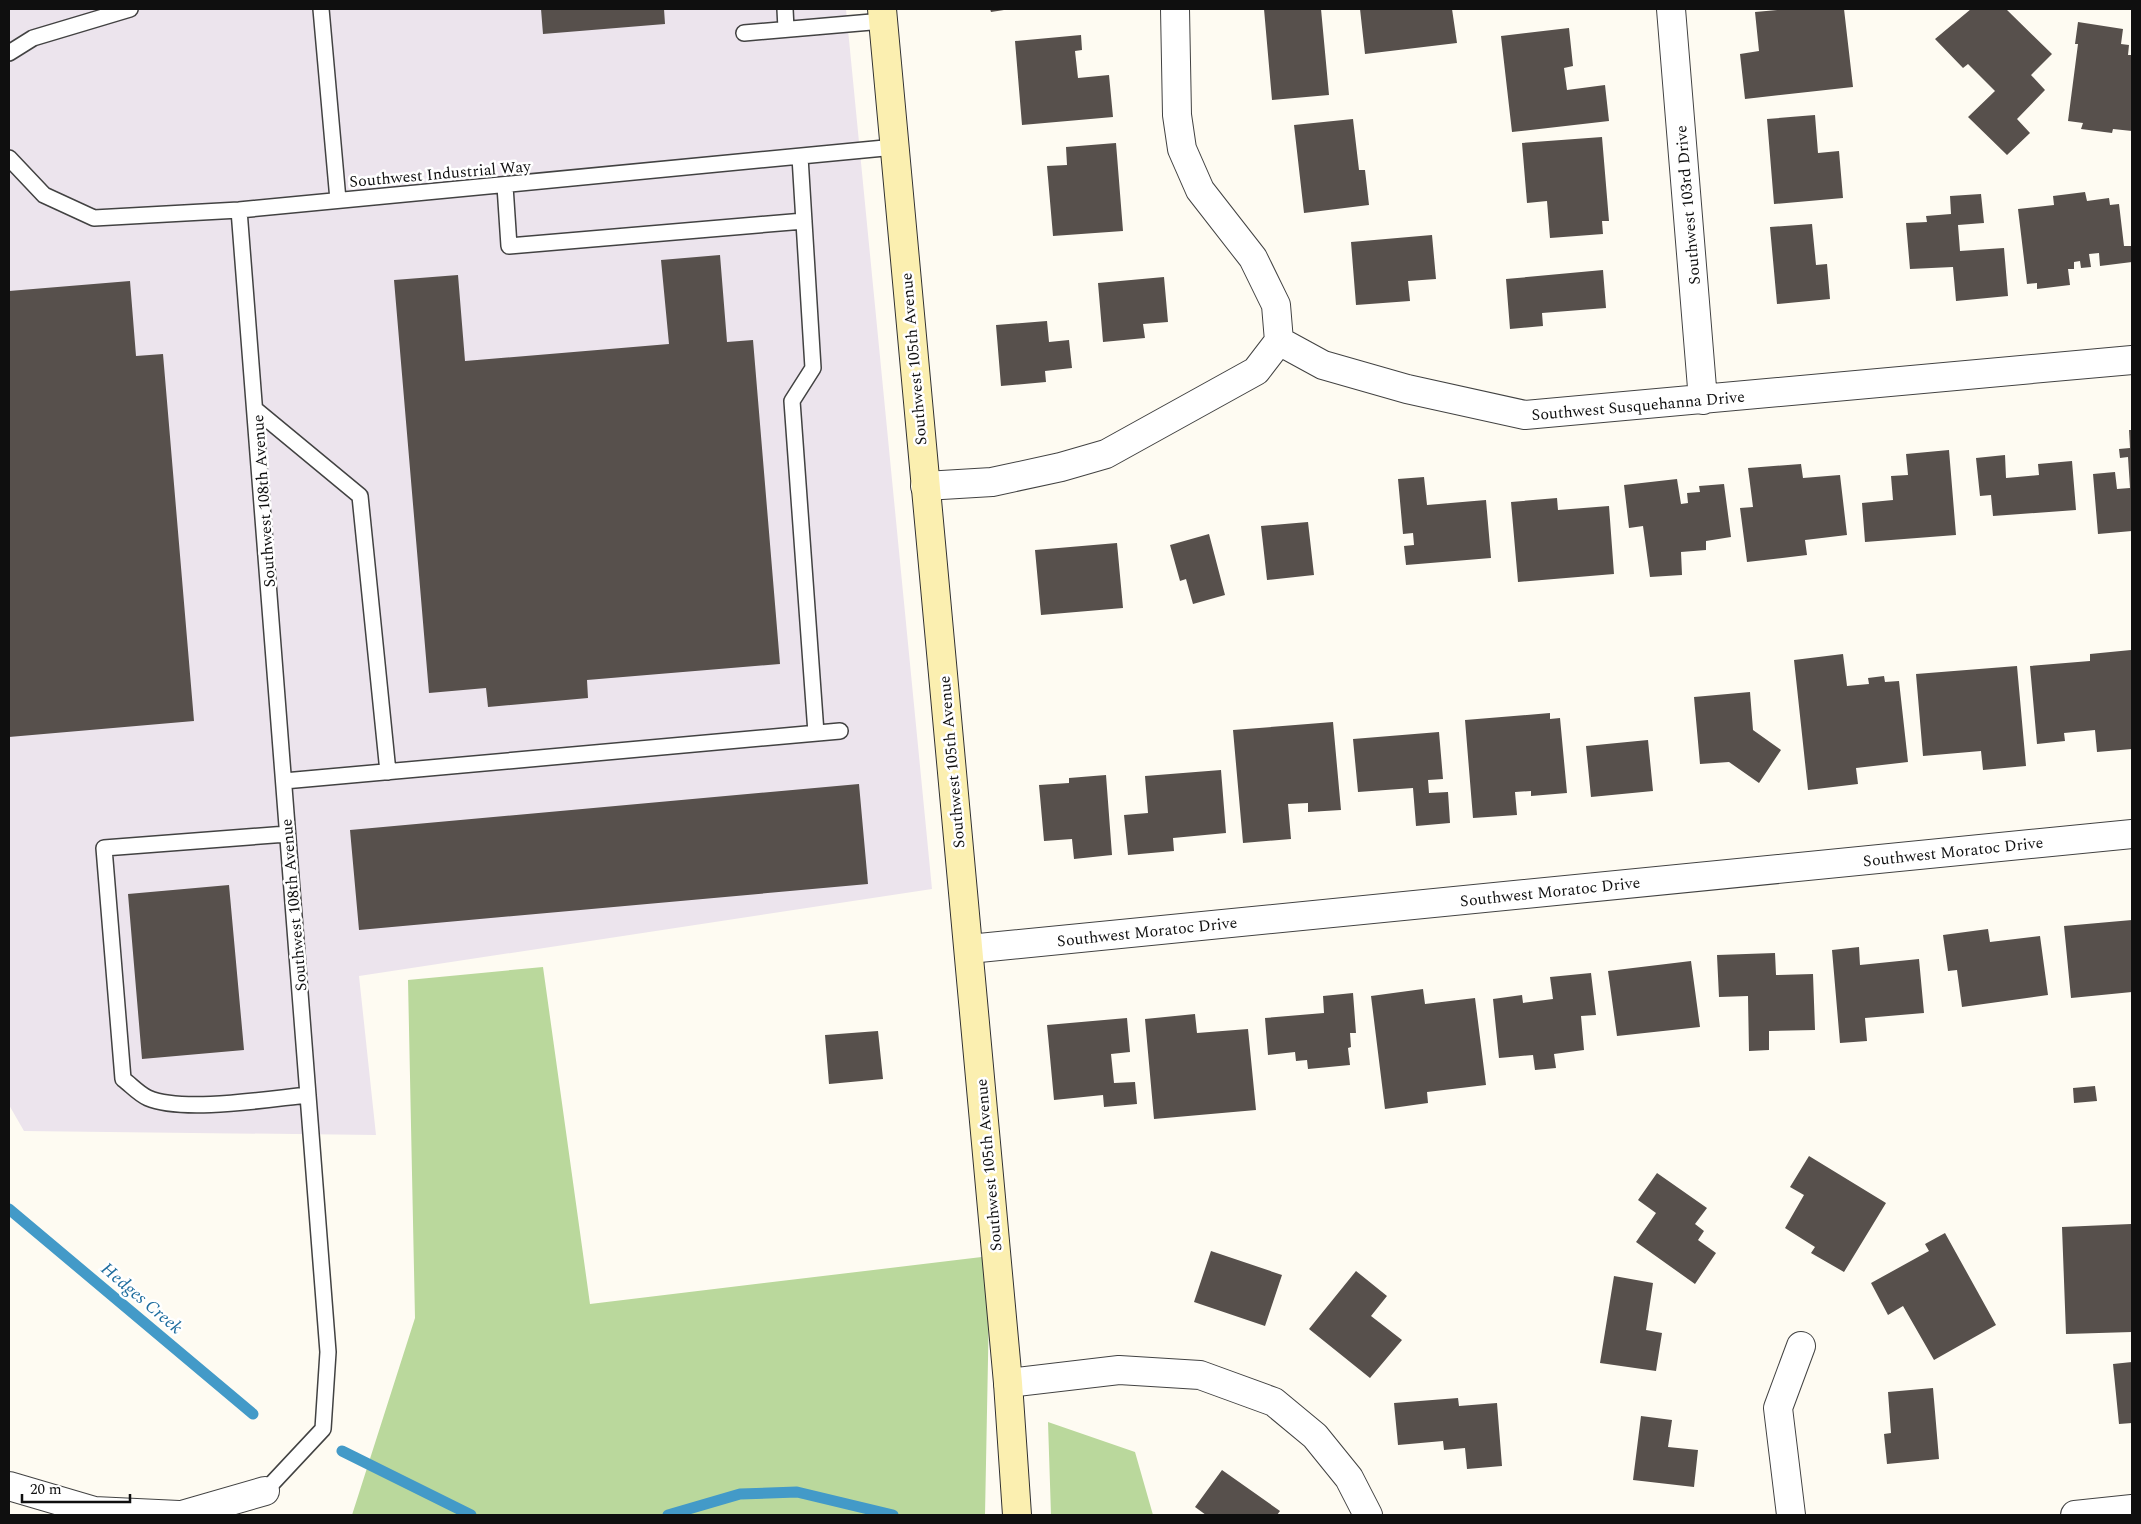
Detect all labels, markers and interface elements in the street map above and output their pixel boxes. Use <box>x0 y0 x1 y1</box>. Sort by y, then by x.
street label: Southwest 103rd Drive <box>1669 124 1707 286</box>
street label: Southwest Industrial Way <box>348 154 533 194</box>
street label: Southwest 105th Avenue <box>894 272 934 446</box>
street label: Southwest Susquehanna Drive <box>1530 385 1746 427</box>
street label: Southwest 108th Avenue <box>246 414 282 588</box>
street label: Southwest 105th Avenue <box>932 675 972 849</box>
street label: Southwest 108th Avenue <box>274 818 314 992</box>
street label: Southwest Moratoc Drive <box>1862 831 2044 873</box>
street label: Southwest Moratoc Drive <box>1459 871 1641 913</box>
street label: Southwest Moratoc Drive <box>1056 911 1238 953</box>
street label: Southwest 105th Avenue <box>969 1078 1009 1252</box>
water label: Hedges Creek <box>95 1256 189 1341</box>
scale bar <box>22 1472 130 1504</box>
text: 20 m <box>30 1478 62 1501</box>

